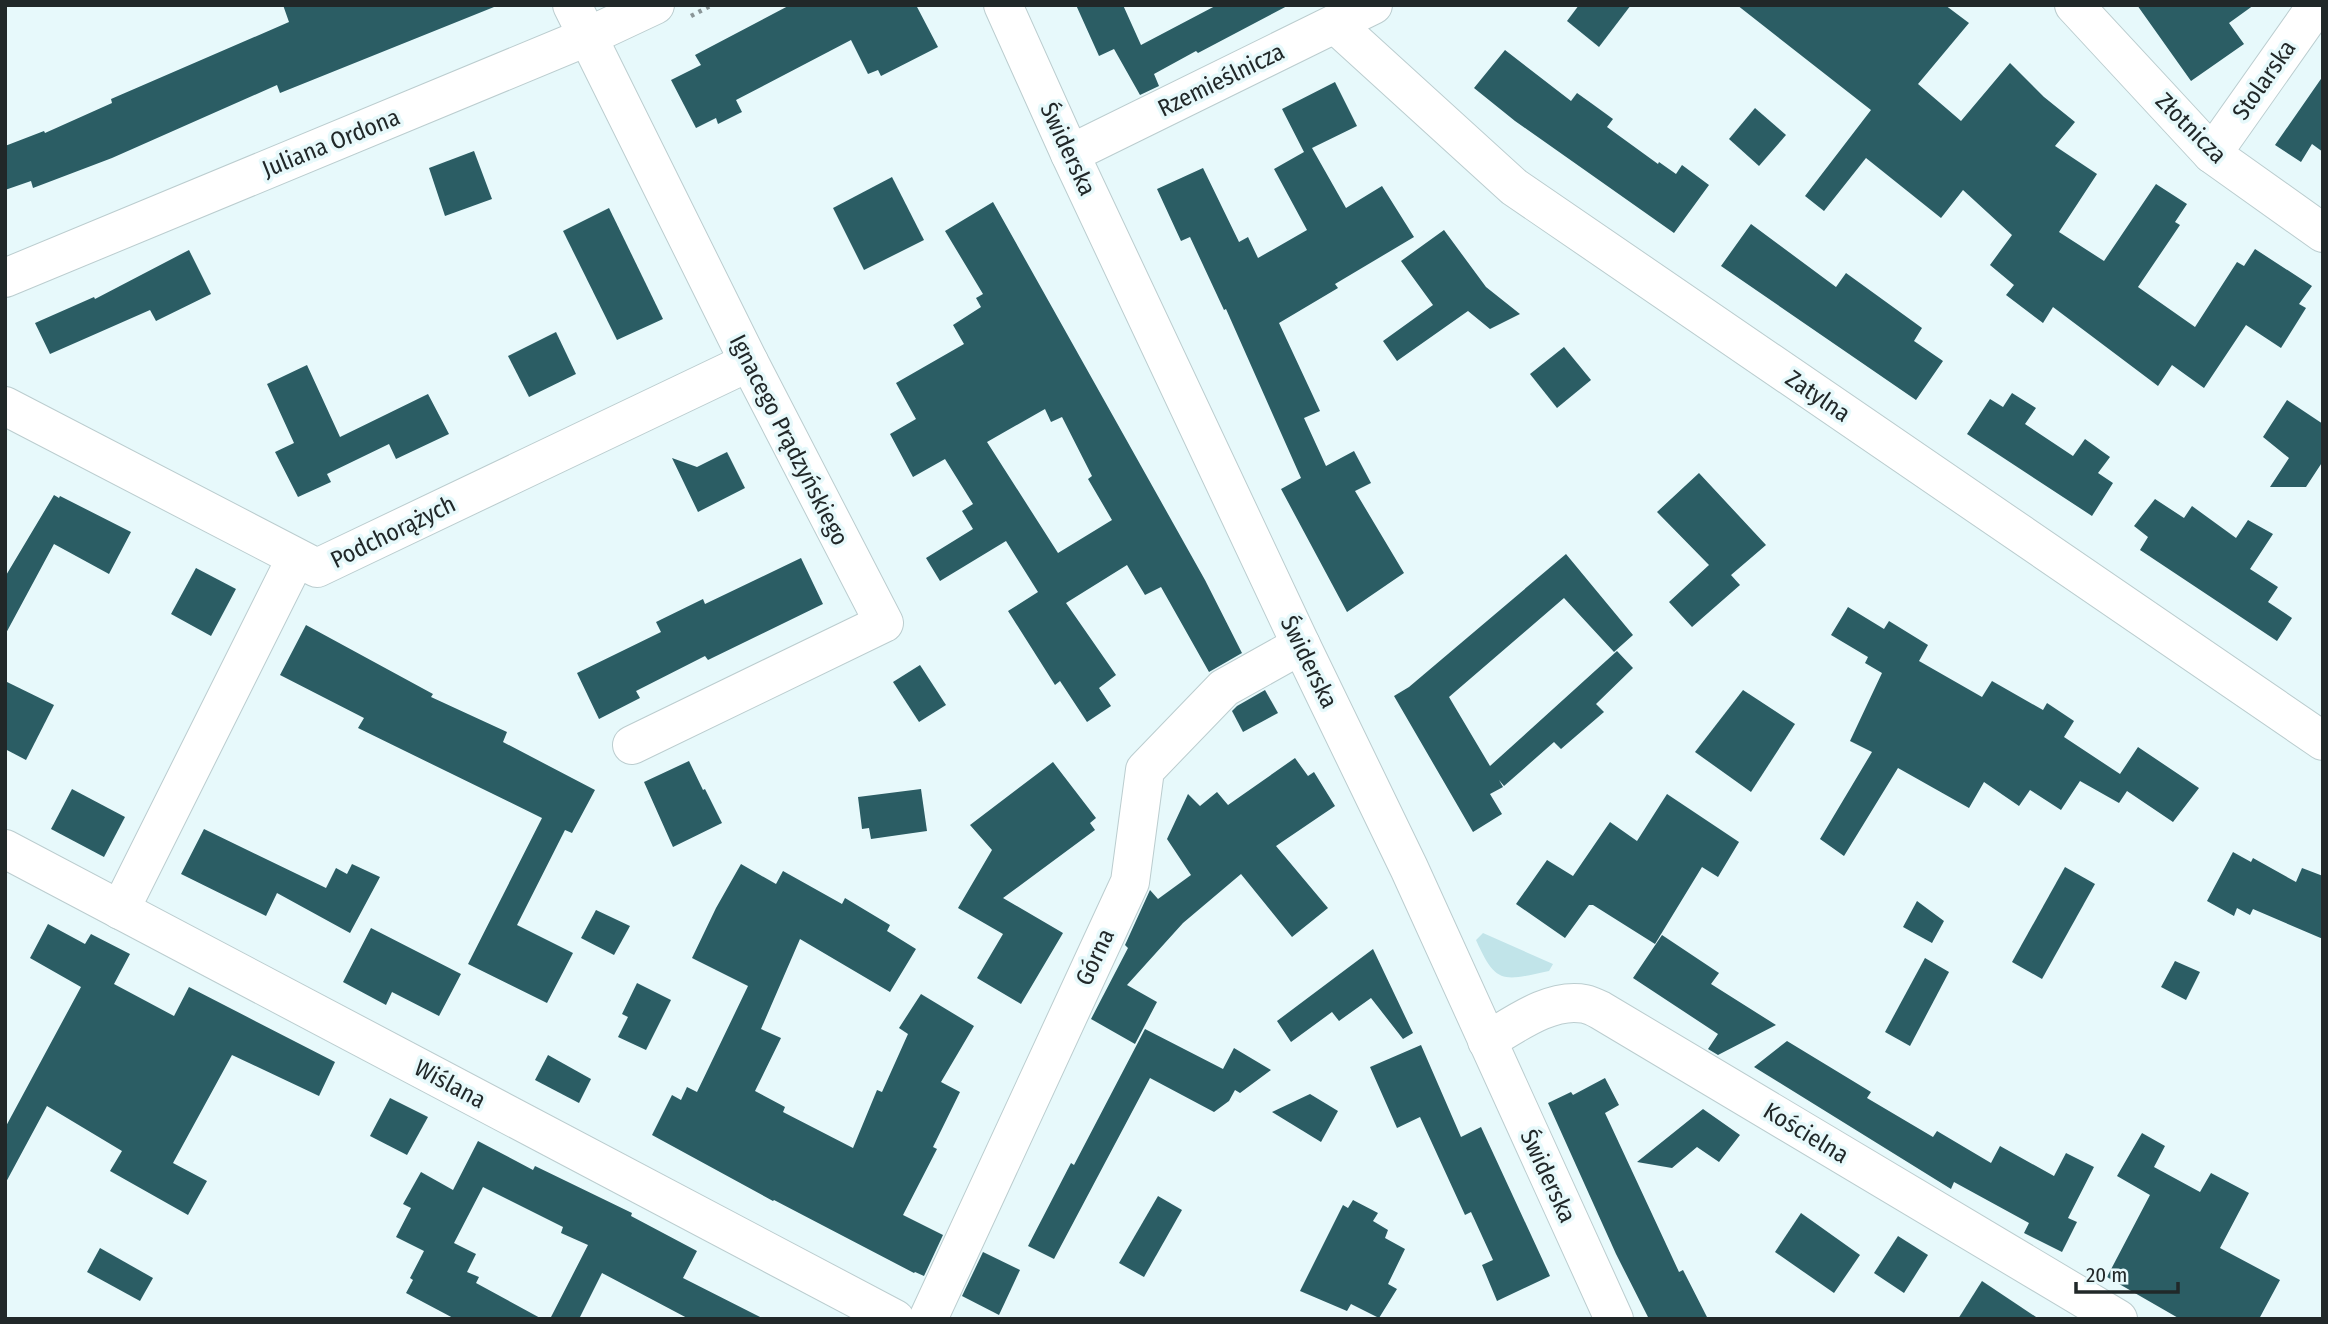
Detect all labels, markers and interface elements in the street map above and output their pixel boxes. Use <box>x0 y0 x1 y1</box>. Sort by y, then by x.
street label: Stolarska <box>2226 35 2302 125</box>
street label: Rzemieślnicza <box>1153 37 1289 123</box>
street label: Złotnicza <box>2150 87 2232 169</box>
street label: Świderska <box>1034 98 1102 200</box>
street label: Juliana Ordona <box>258 103 404 183</box>
street label: Ignacego Prądzyńskiego <box>724 330 854 550</box>
street label: Zatylna <box>1780 364 1856 428</box>
street label: Podchorążych <box>326 490 460 574</box>
street label: Świderska <box>1275 611 1343 713</box>
street label: Górna <box>1070 924 1120 990</box>
street label: Wiślana <box>410 1054 490 1114</box>
street label: Kościelna <box>1758 1097 1854 1169</box>
street label: Świderska <box>1514 1125 1582 1227</box>
scale bar <box>2076 1250 2178 1294</box>
text: 20 m <box>2086 1262 2127 1288</box>

